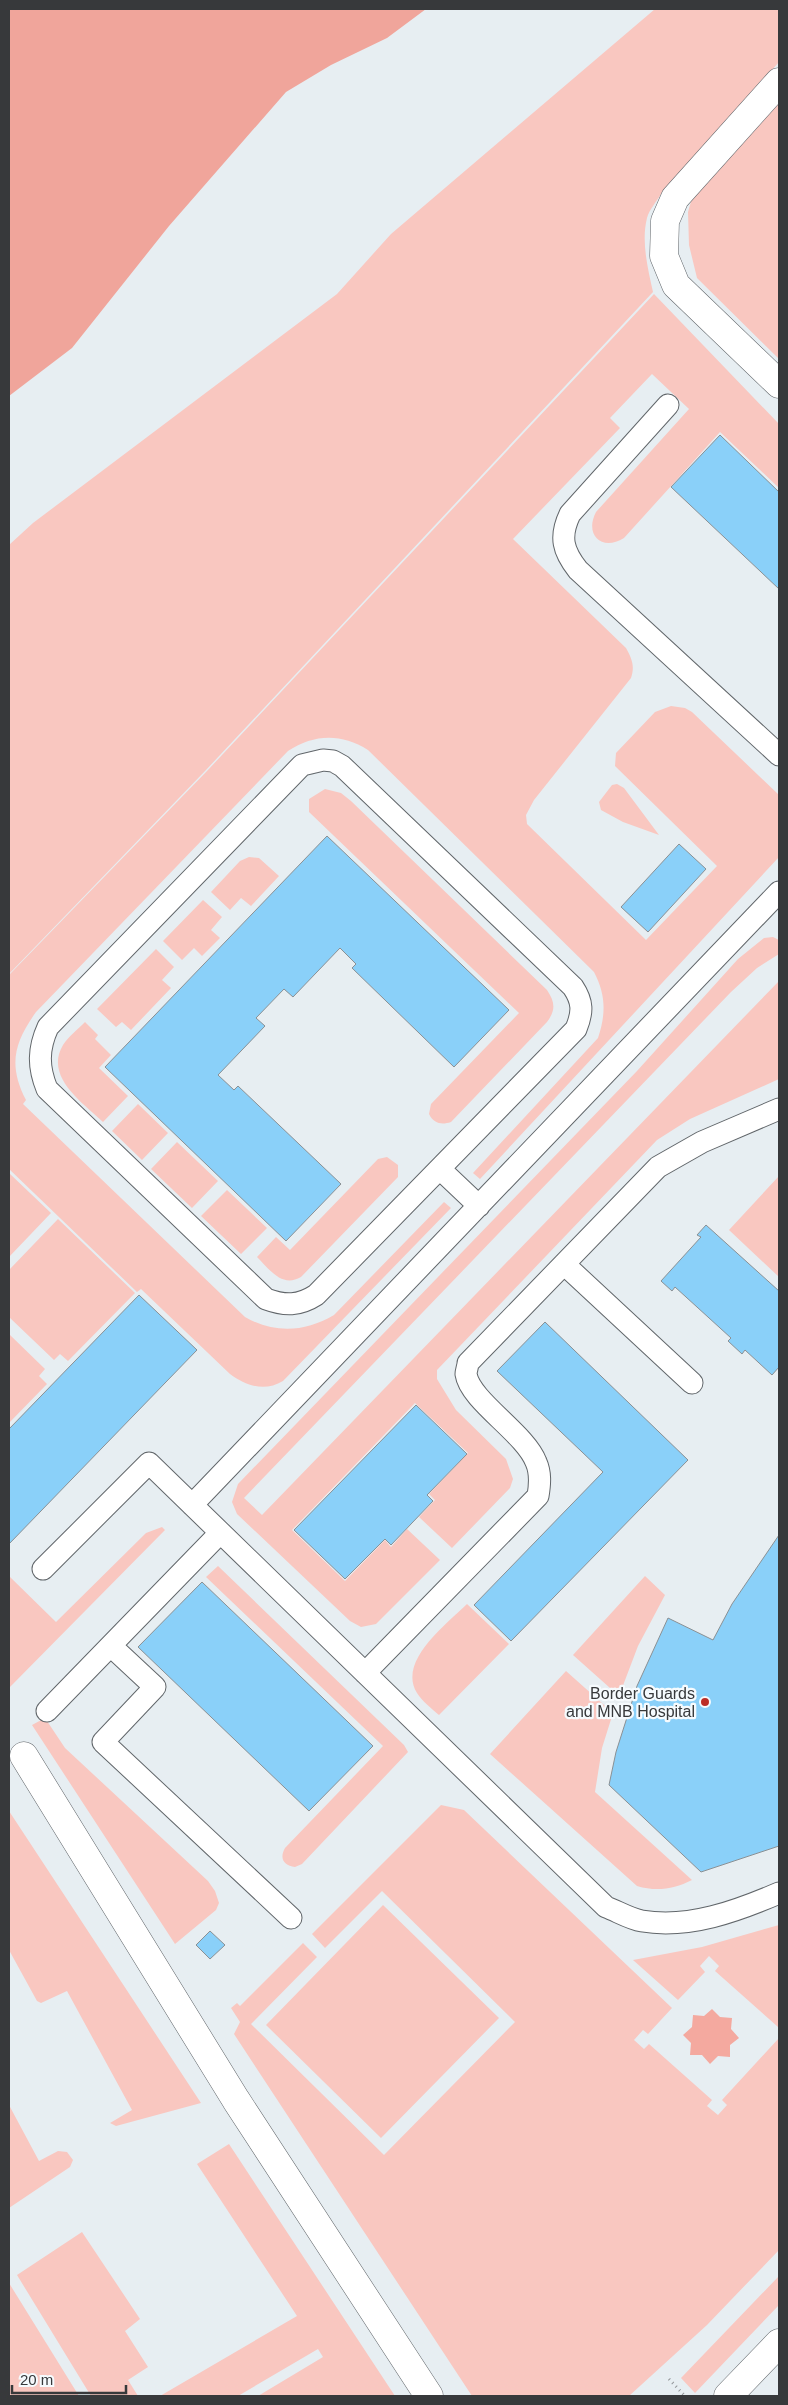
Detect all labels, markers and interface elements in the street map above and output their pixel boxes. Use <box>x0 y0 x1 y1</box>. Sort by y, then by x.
place label: Border Guards and MNB Hospital <box>566 1685 695 1720</box>
marker: Border Guards and MNB Hospital <box>699 1696 711 1708</box>
scale bar <box>12 2362 126 2394</box>
text: 20 m <box>20 2371 53 2388</box>

